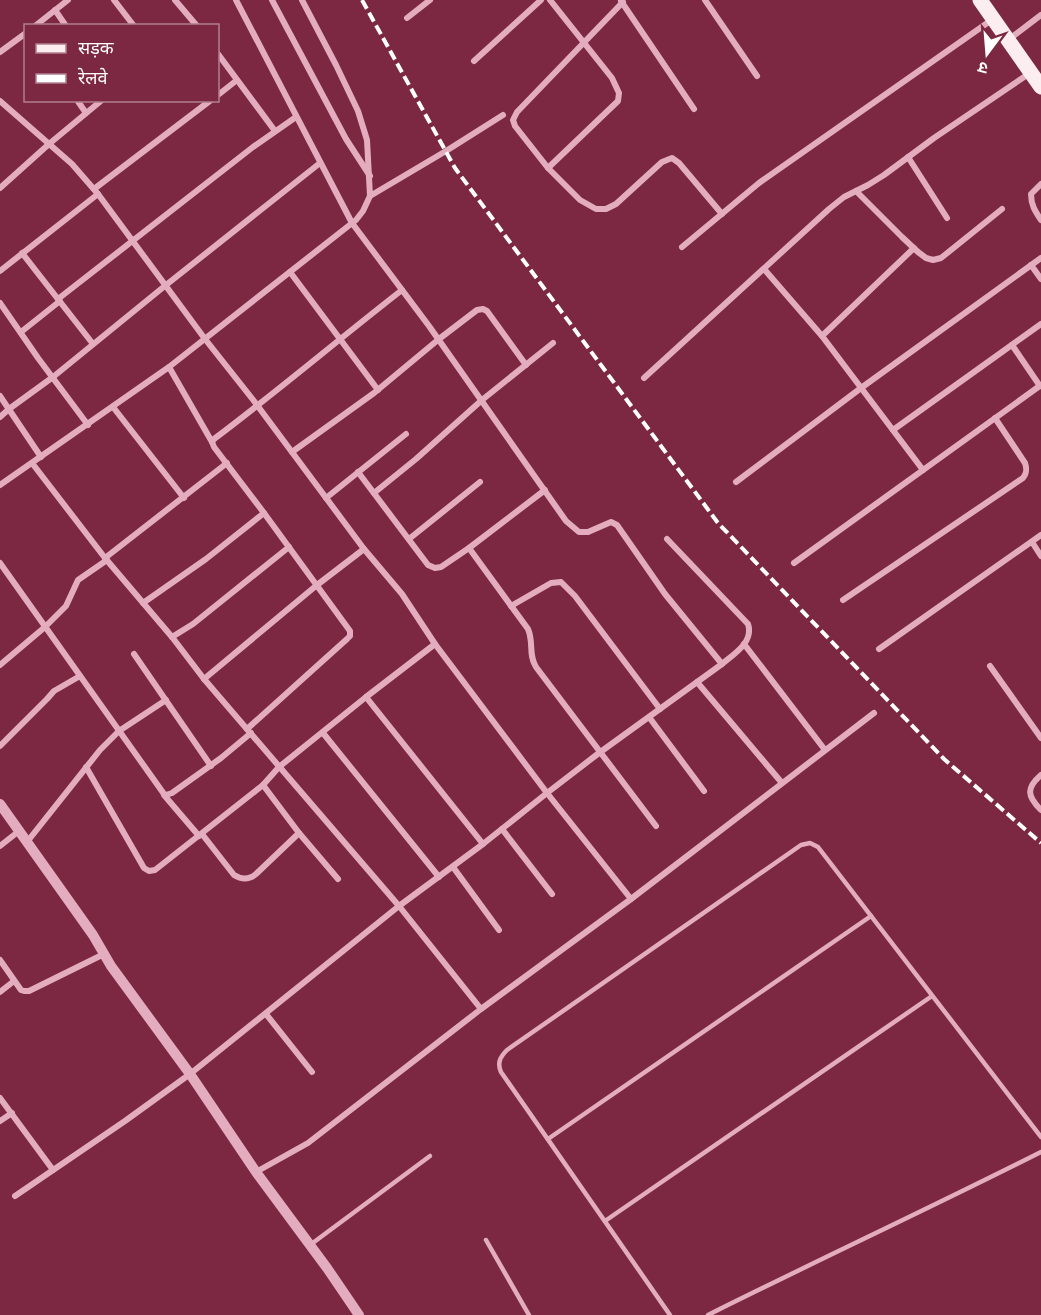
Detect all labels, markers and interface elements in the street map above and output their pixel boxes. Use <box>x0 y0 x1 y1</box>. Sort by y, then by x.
legend <box>24 24 219 102</box>
north arrow <box>957 24 1017 84</box>
text: सड़क <box>78 36 115 58</box>
text: उ <box>975 58 990 79</box>
text: रेलवे <box>77 66 109 88</box>

